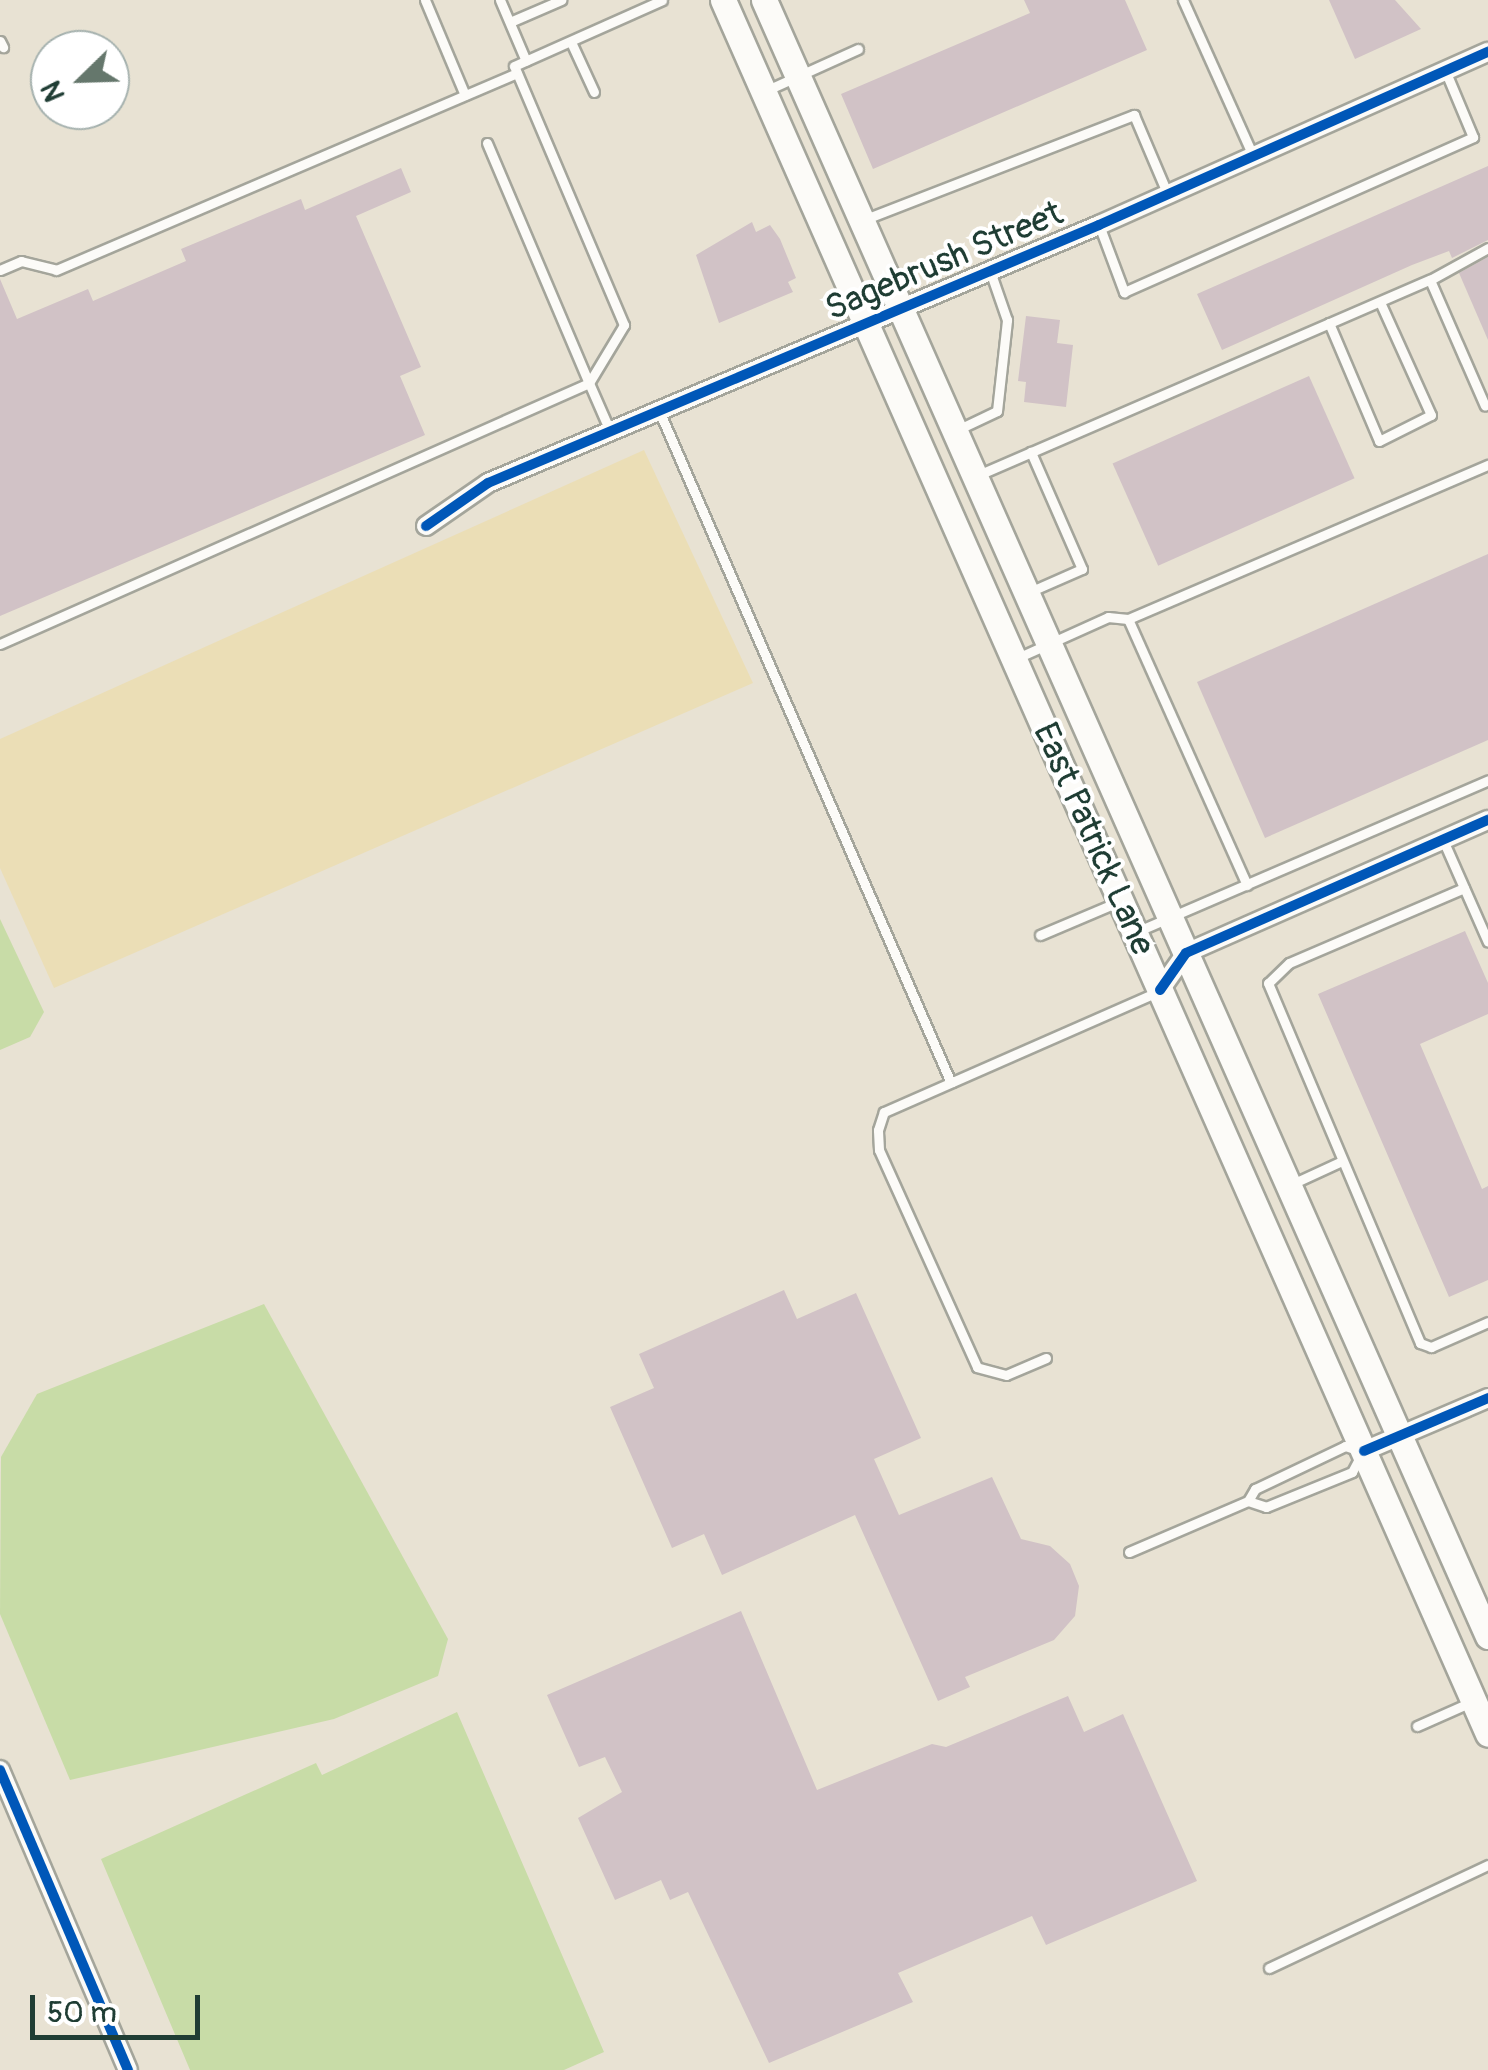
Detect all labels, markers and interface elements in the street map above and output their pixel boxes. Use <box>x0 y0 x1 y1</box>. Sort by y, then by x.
north arrow <box>30 30 130 130</box>
text: N <box>34 76 74 107</box>
street label: Sagebrush Street <box>819 192 1069 330</box>
street label: East Patrick Lane <box>1024 716 1164 962</box>
scale bar <box>35 1975 205 2037</box>
text: 50 m <box>47 1994 117 2031</box>

